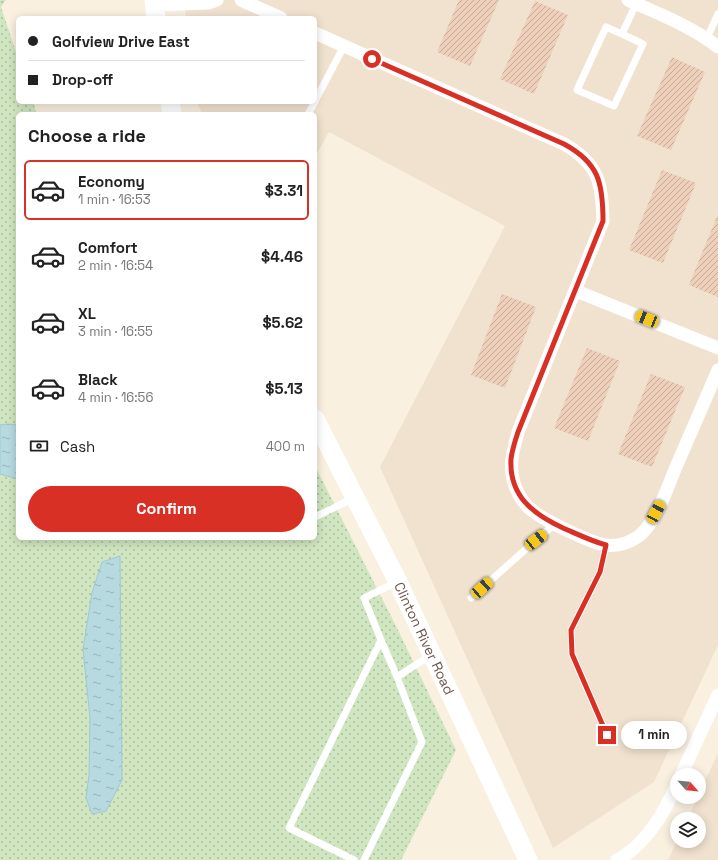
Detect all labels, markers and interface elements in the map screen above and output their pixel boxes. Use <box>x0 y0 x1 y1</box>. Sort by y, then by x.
text: Golfview Drive East <box>52 32 190 51</box>
route start <box>363 50 381 68</box>
text: Drop-off <box>52 70 113 89</box>
text: Choose a ride <box>28 124 146 147</box>
icon: car <box>30 172 66 208</box>
text: Economy <box>78 172 145 191</box>
text: $3.31 <box>265 181 303 200</box>
text: 1 min · 16:53 <box>78 191 151 208</box>
icon: car <box>30 238 66 274</box>
text: Comfort <box>78 238 138 257</box>
text: $4.46 <box>261 247 303 266</box>
text: 2 min · 16:54 <box>78 257 153 274</box>
icon: car <box>30 304 66 340</box>
text: XL <box>78 304 96 323</box>
car <box>634 309 660 329</box>
text: $5.62 <box>262 313 303 332</box>
text: 3 min · 16:55 <box>78 323 153 340</box>
icon: car <box>30 370 66 406</box>
text: Black <box>78 370 118 389</box>
text: $5.13 <box>265 379 303 398</box>
text: 4 min · 16:56 <box>78 389 153 406</box>
icon: cash <box>28 435 50 457</box>
text: Cash <box>60 437 95 456</box>
text: 400 m <box>266 438 305 455</box>
button: Confirm <box>28 486 305 532</box>
car <box>645 499 667 525</box>
car <box>523 528 549 552</box>
car <box>469 576 495 600</box>
street label: Clinton River Road <box>390 579 458 698</box>
callout: 1 min <box>621 721 687 749</box>
route end <box>598 726 616 744</box>
text: 1 min <box>638 726 670 743</box>
north arrow <box>670 768 706 804</box>
map controls <box>670 768 706 848</box>
button: layers <box>670 812 706 848</box>

